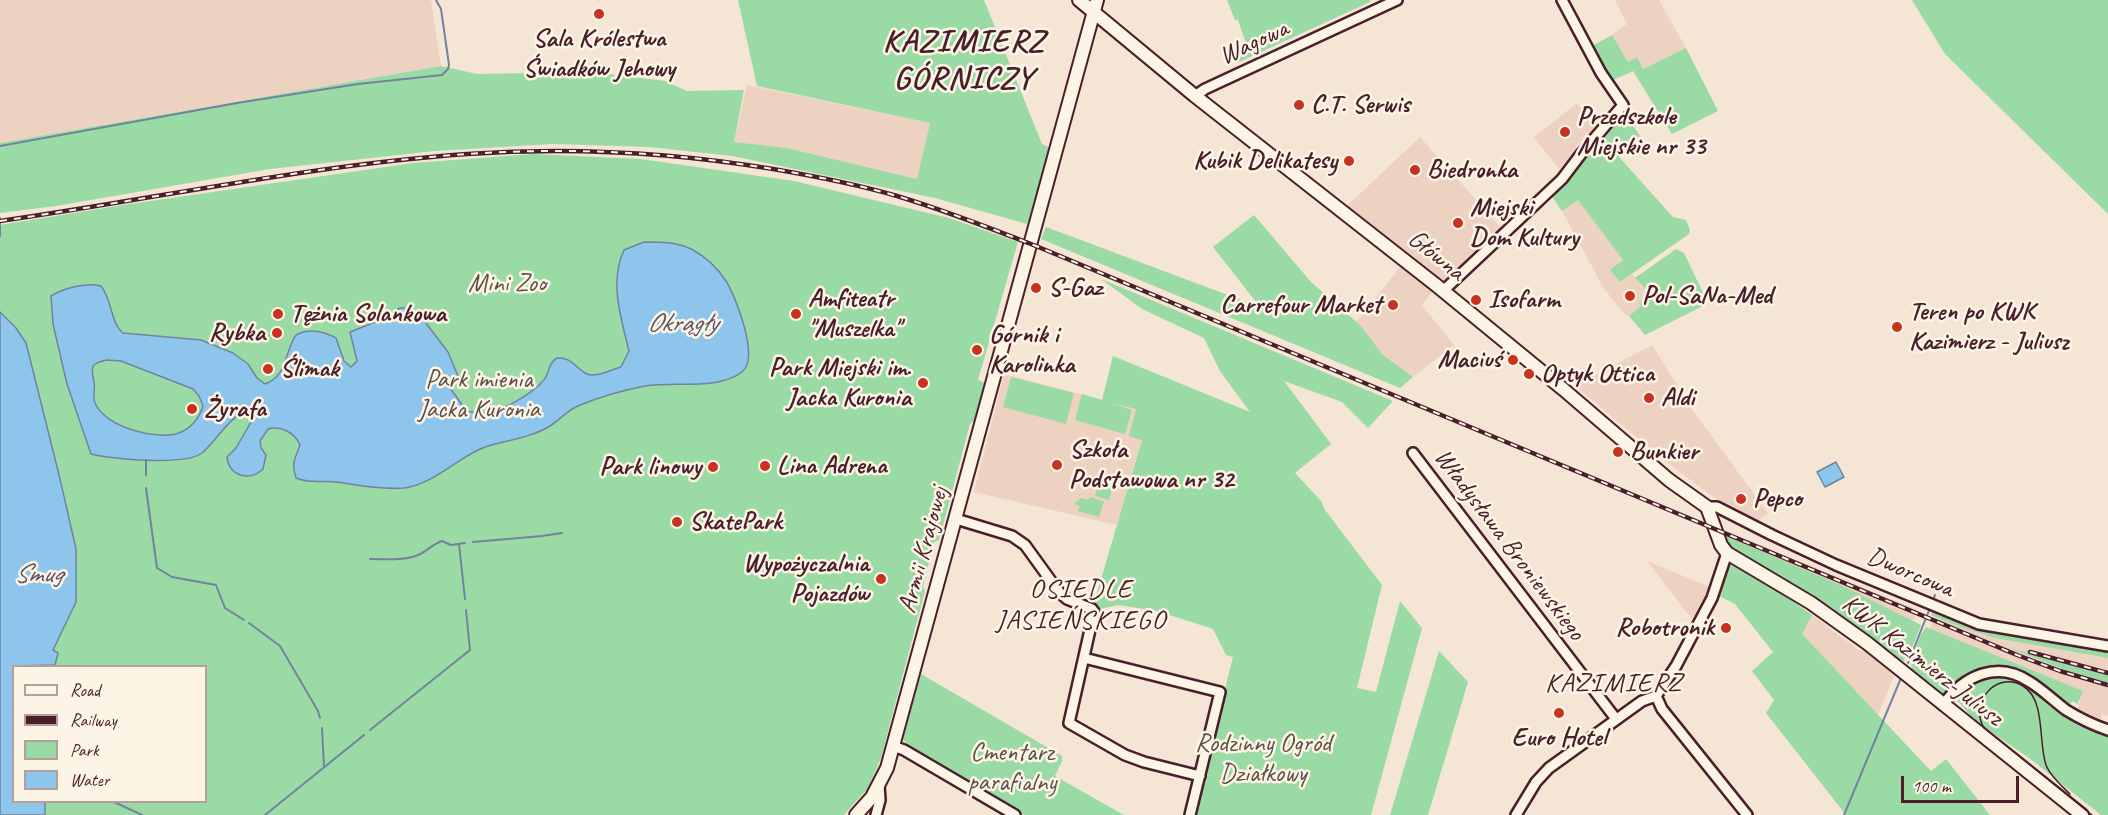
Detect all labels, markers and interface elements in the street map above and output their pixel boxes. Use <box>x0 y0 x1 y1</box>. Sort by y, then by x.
marker: Sala Królestwa Świadków Jehowy <box>592 7 606 21</box>
street label: Wagowa <box>1215 14 1293 72</box>
place label: Sala Królestwa Świadków Jehowy <box>523 23 675 84</box>
district label: KAZIMIERZ GÓRNICZY <box>882 24 1046 99</box>
place label: C.T. Serwis <box>1311 89 1410 121</box>
marker: C.T. Serwis <box>1292 98 1306 112</box>
place label: Przedszkole Miejskie nr 33 <box>1577 101 1705 162</box>
marker: Przedszkole Miejskie nr 33 <box>1558 125 1572 139</box>
place label: Kubik Delikatesy <box>1193 145 1337 177</box>
marker: Kubik Delikatesy <box>1342 154 1356 168</box>
place label: Biedronka <box>1427 154 1517 186</box>
marker: Biedronka <box>1408 163 1422 177</box>
place label: Miejski Dom Kultury <box>1470 192 1579 254</box>
marker: Miejski Dom Kultury <box>1451 216 1465 230</box>
street label: Główna <box>1401 224 1471 288</box>
park label: Mini Zoo <box>468 268 546 300</box>
place label: S-Gaz <box>1048 272 1102 304</box>
place label: Pol-SaNa-Med <box>1642 280 1772 312</box>
marker: S-Gaz <box>1029 281 1043 295</box>
place label: Amfiteatr "Muszelka" <box>808 283 900 344</box>
place label: Isofarm <box>1488 284 1559 316</box>
place label: Carrefour Market <box>1220 289 1381 321</box>
marker: Pol-SaNa-Med <box>1623 289 1637 303</box>
marker: Isofarm <box>1469 293 1483 307</box>
place label: Teren po KWK Kazimierz - Juliusz <box>1909 296 2069 358</box>
place label: Tężnia Solankowa <box>290 298 446 330</box>
marker: Carrefour Market <box>1386 298 1400 312</box>
marker: Tężnia Solankowa <box>271 307 285 321</box>
marker: Amfiteatr "Muszelka" <box>789 307 803 321</box>
water label: Okrągły <box>647 308 717 340</box>
place label: Rybka <box>209 317 265 349</box>
place label: Górnik i Karolinka <box>989 319 1075 380</box>
marker: Teren po KWK Kazimierz - Juliusz <box>1890 320 1904 334</box>
marker: Rybka <box>270 326 284 340</box>
marker: Górnik i Karolinka <box>970 343 984 357</box>
place label: Maciuś <box>1437 344 1501 376</box>
place label: Park Miejski im. Jacka Kuronia <box>769 352 911 414</box>
place label: Ślimak <box>280 353 339 385</box>
marker: Maciuś <box>1506 353 1520 367</box>
place label: Optyk Ottica <box>1541 358 1654 390</box>
marker: Ślimak <box>261 362 275 376</box>
park label: Park imienia Jacka Kuronia <box>418 364 540 426</box>
marker: Optyk Ottica <box>1522 367 1536 381</box>
marker: Park Miejski im. Jacka Kuronia <box>916 376 930 390</box>
place label: Aldi <box>1661 382 1694 414</box>
marker: Aldi <box>1642 391 1656 405</box>
place label: Żyrafa <box>204 393 266 425</box>
marker: Żyrafa <box>185 402 199 416</box>
place label: Szkoła Podstawowa nr 32 <box>1069 434 1234 496</box>
place label: Bunkier <box>1630 436 1698 468</box>
street label: Władysława Broniewskiego <box>1427 443 1591 647</box>
marker: Bunkier <box>1611 445 1625 459</box>
place label: Lina Adrena <box>777 450 887 482</box>
place label: Park linowy <box>600 451 701 483</box>
marker: Szkoła Podstawowa nr 32 <box>1050 458 1064 472</box>
marker: Lina Adrena <box>758 459 772 473</box>
marker: Park linowy <box>706 460 720 474</box>
place label: Pepco <box>1753 483 1802 515</box>
street label: Armii Krajowej <box>892 484 956 616</box>
marker: Pepco <box>1734 492 1748 506</box>
place label: SkatePark <box>689 506 782 538</box>
marker: SkatePark <box>670 515 684 529</box>
street label: Dworcowa <box>1862 541 1958 605</box>
place label: Wypożyczalnia Pojazdów <box>743 548 869 610</box>
water label: Smug <box>14 559 62 591</box>
marker: Wypożyczalnia Pojazdów <box>874 572 888 586</box>
district label: OSIEDLE JASIEŃSKIEGO <box>995 574 1167 637</box>
street label: KWK Kazimierz-Juliusz <box>1835 588 2009 734</box>
place label: Robotronik <box>1616 612 1714 644</box>
marker: Robotronik <box>1719 621 1733 635</box>
legend <box>12 665 207 803</box>
district label: KAZIMIERZ <box>1545 668 1683 700</box>
text: Road <box>70 679 100 701</box>
marker: Euro Hotel <box>1552 706 1566 720</box>
text: Railway <box>70 709 117 731</box>
place label: Euro Hotel <box>1512 722 1606 754</box>
park label: Rodzinny Ogród Działkowy <box>1195 728 1331 790</box>
park label: Cmentarz parafialny <box>968 737 1056 798</box>
text: Park <box>70 739 99 761</box>
scale bar <box>1904 764 2022 802</box>
text: Water <box>70 769 109 791</box>
text: 100 m <box>1912 775 1951 797</box>

